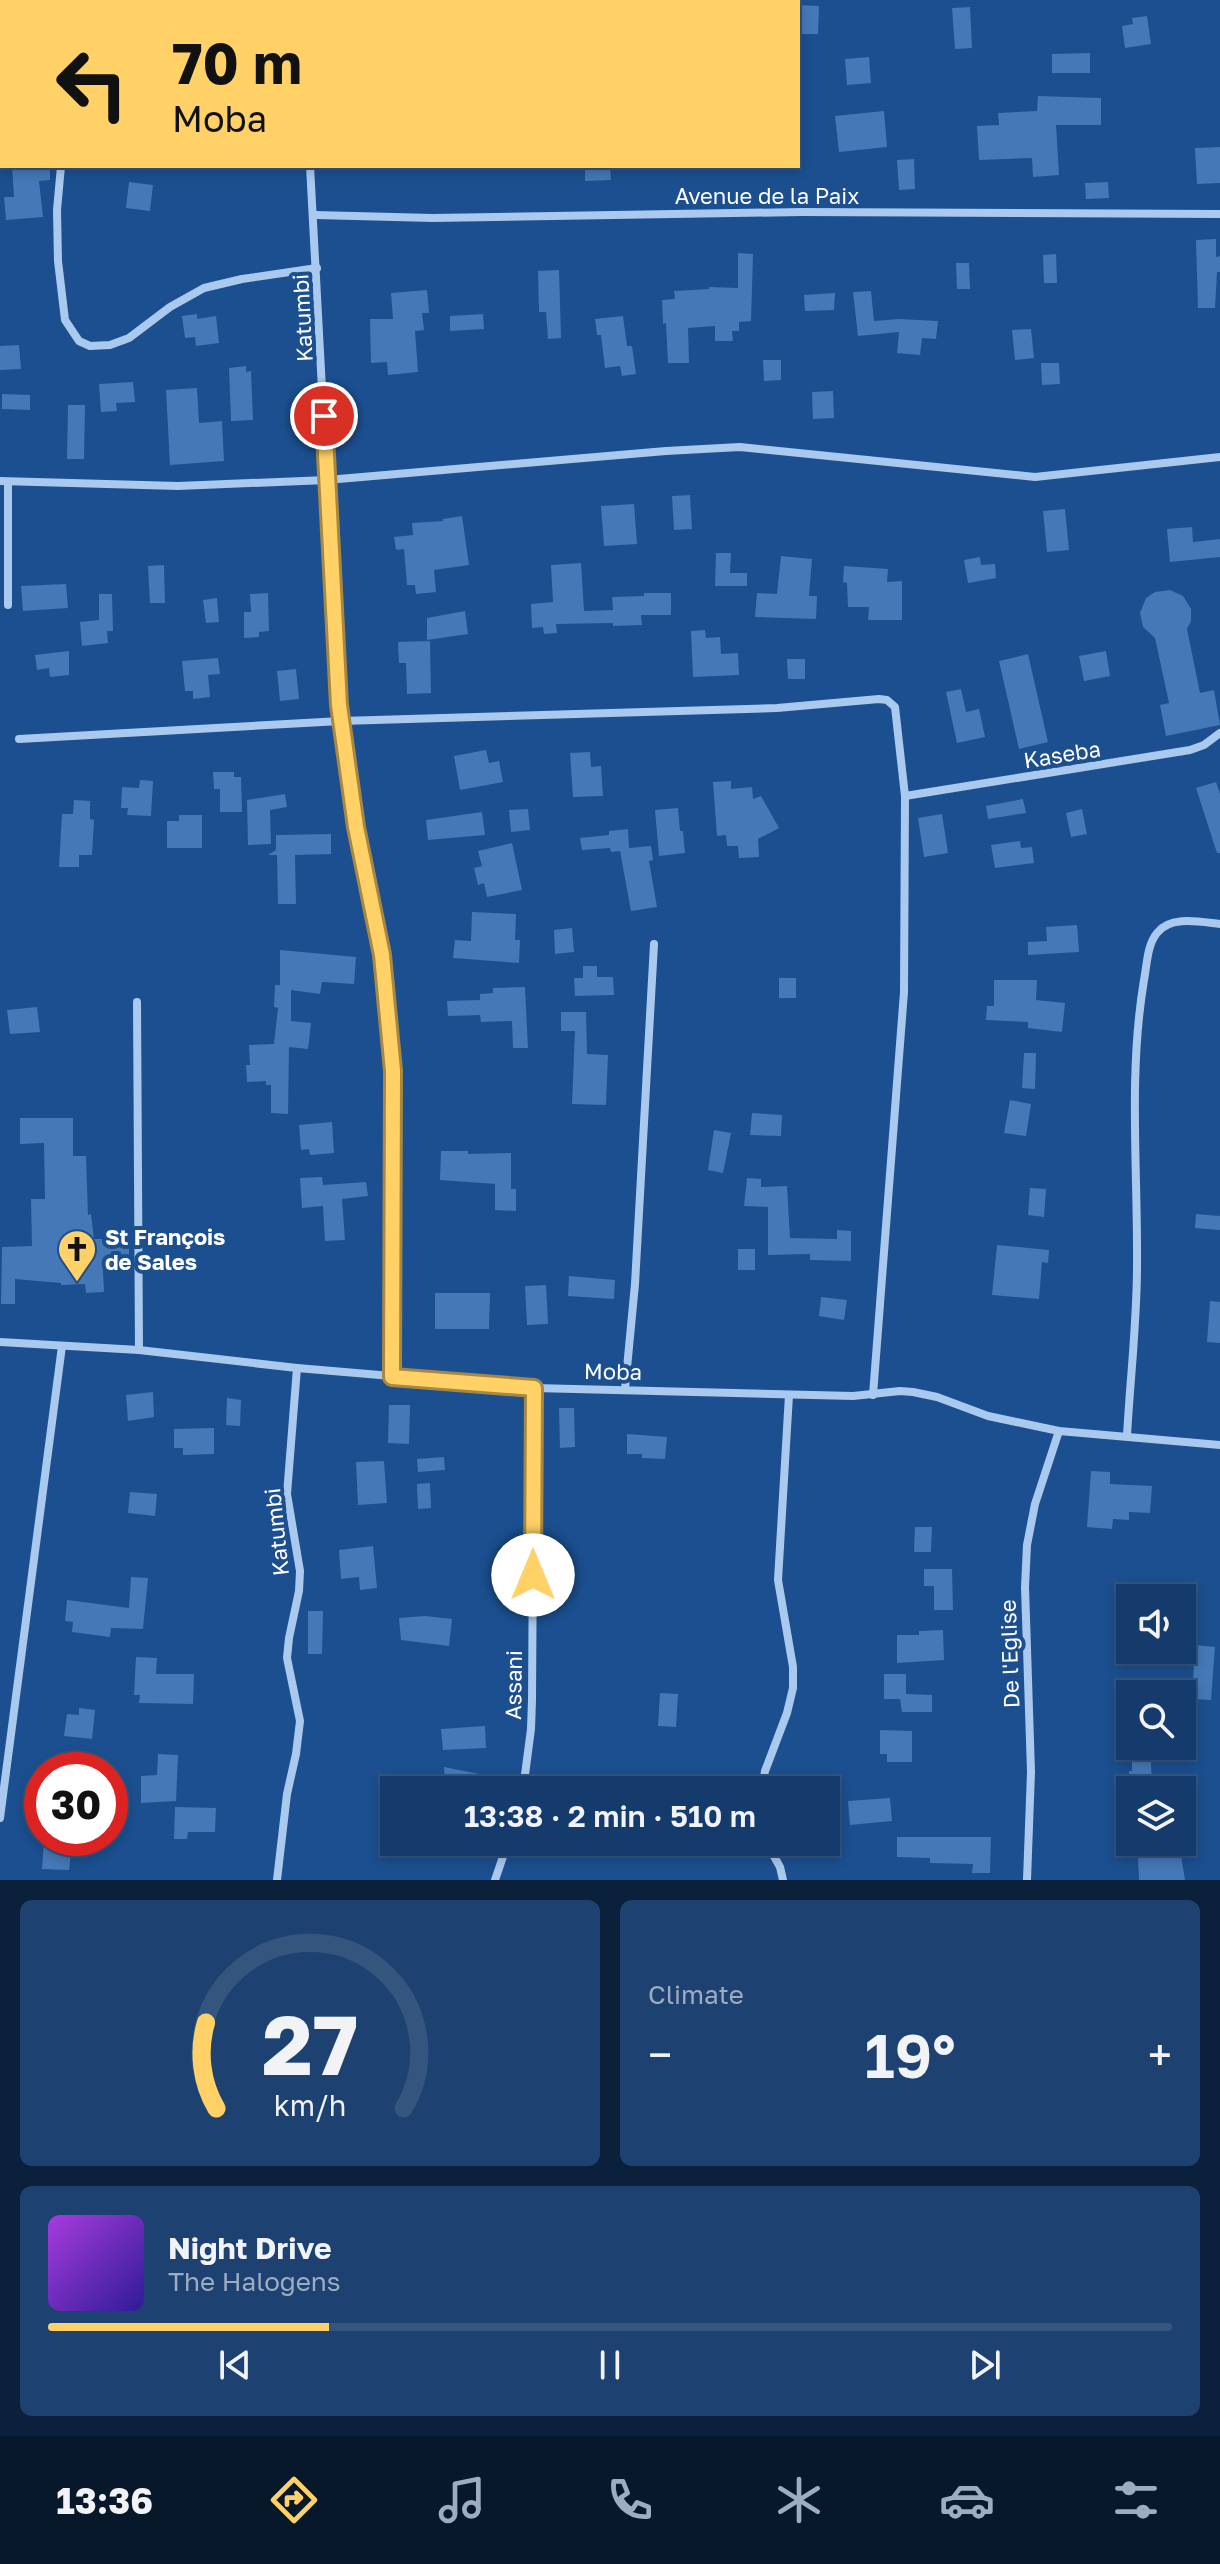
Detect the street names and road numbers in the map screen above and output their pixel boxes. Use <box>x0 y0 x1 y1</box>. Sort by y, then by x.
street label: Avenue de la Paix <box>675 182 859 209</box>
street label: Katumbi <box>286 273 318 363</box>
street label: Kaseba <box>1021 735 1103 773</box>
street label: Moba <box>584 1357 642 1385</box>
street label: Katumbi <box>258 1487 294 1577</box>
street label: De l'Eglise <box>994 1599 1024 1709</box>
street label: Assani <box>499 1650 527 1720</box>

